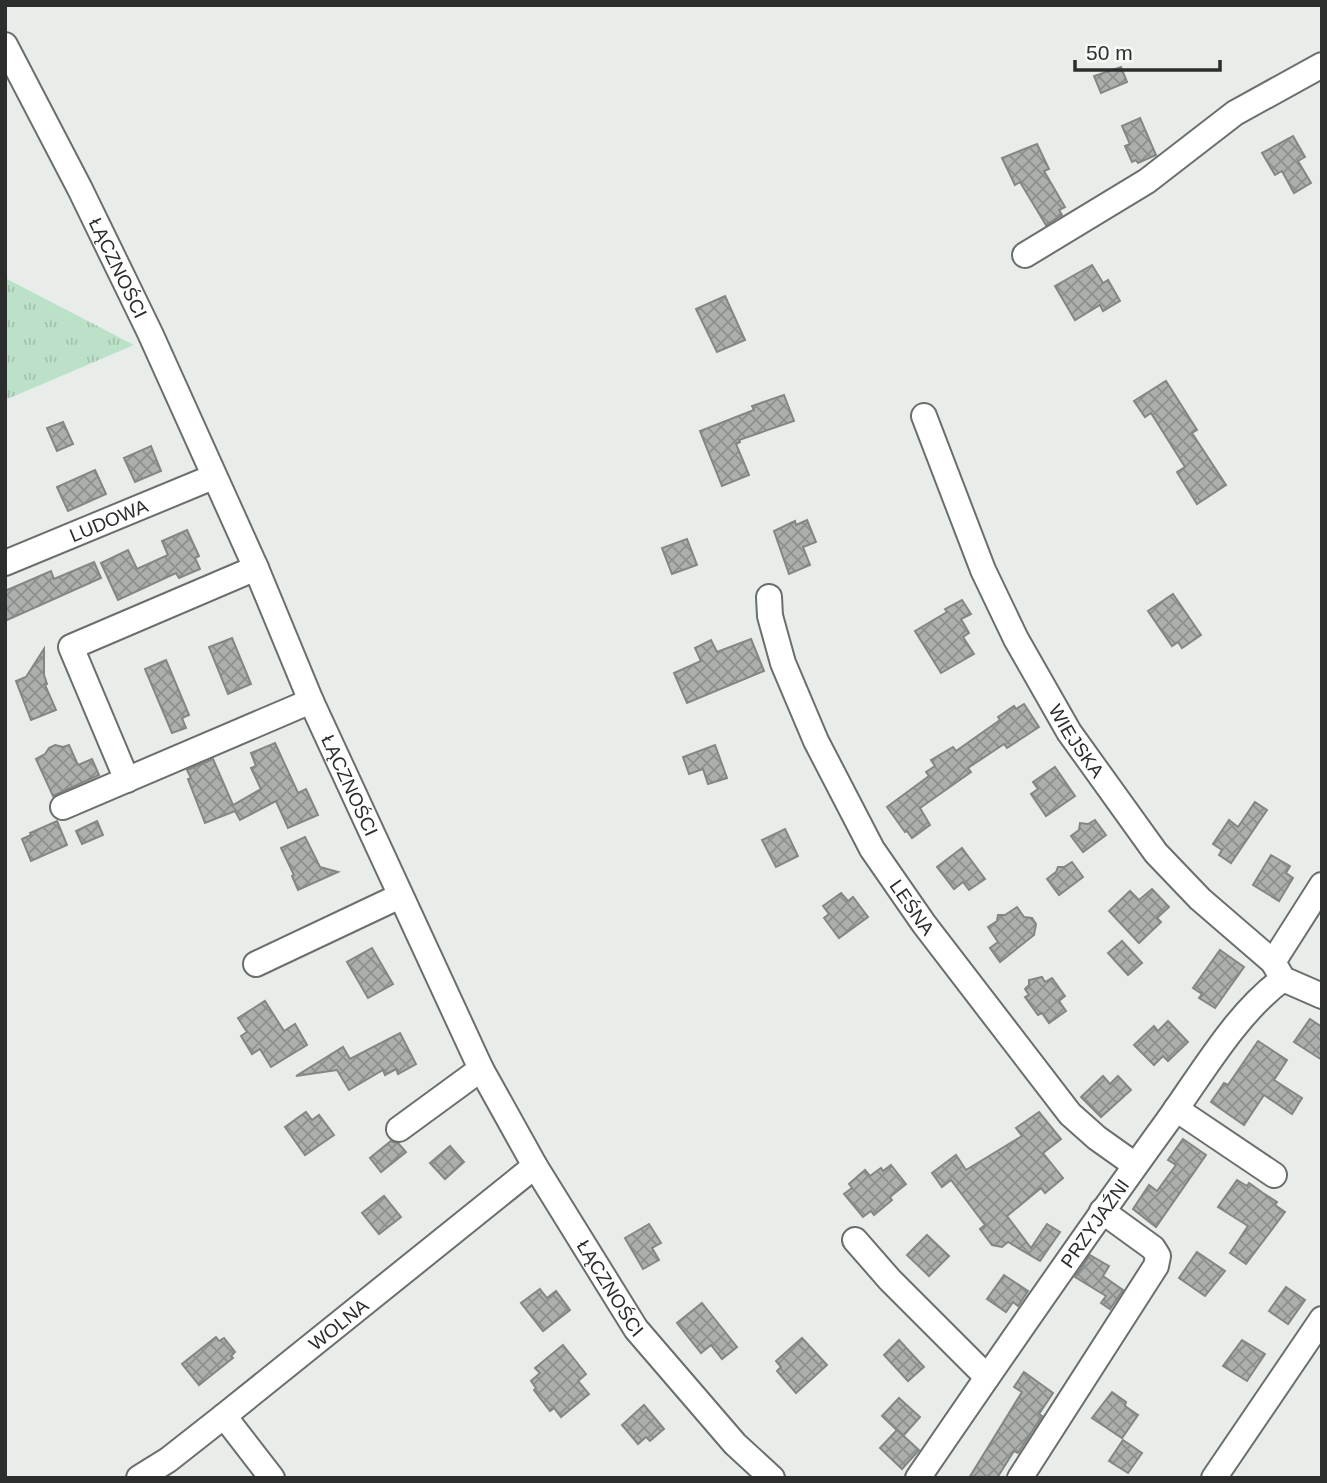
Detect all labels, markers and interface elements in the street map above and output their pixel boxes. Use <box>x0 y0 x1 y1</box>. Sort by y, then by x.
scale bar <box>1075 28 1220 72</box>
text: 50 m <box>1086 41 1133 64</box>
street label: ŁĄCZNOŚCI <box>85 215 151 322</box>
street label: LUDOWA <box>66 495 151 546</box>
street label: WIEJSKA <box>1045 701 1108 782</box>
street label: ŁĄCZNOŚCI <box>317 732 382 839</box>
street label: LEŚNA <box>886 876 939 940</box>
street label: PRZYJAŹNI <box>1057 1175 1133 1272</box>
street label: ŁĄCZNOŚCI <box>573 1236 648 1341</box>
street label: WOLNA <box>305 1294 373 1355</box>

